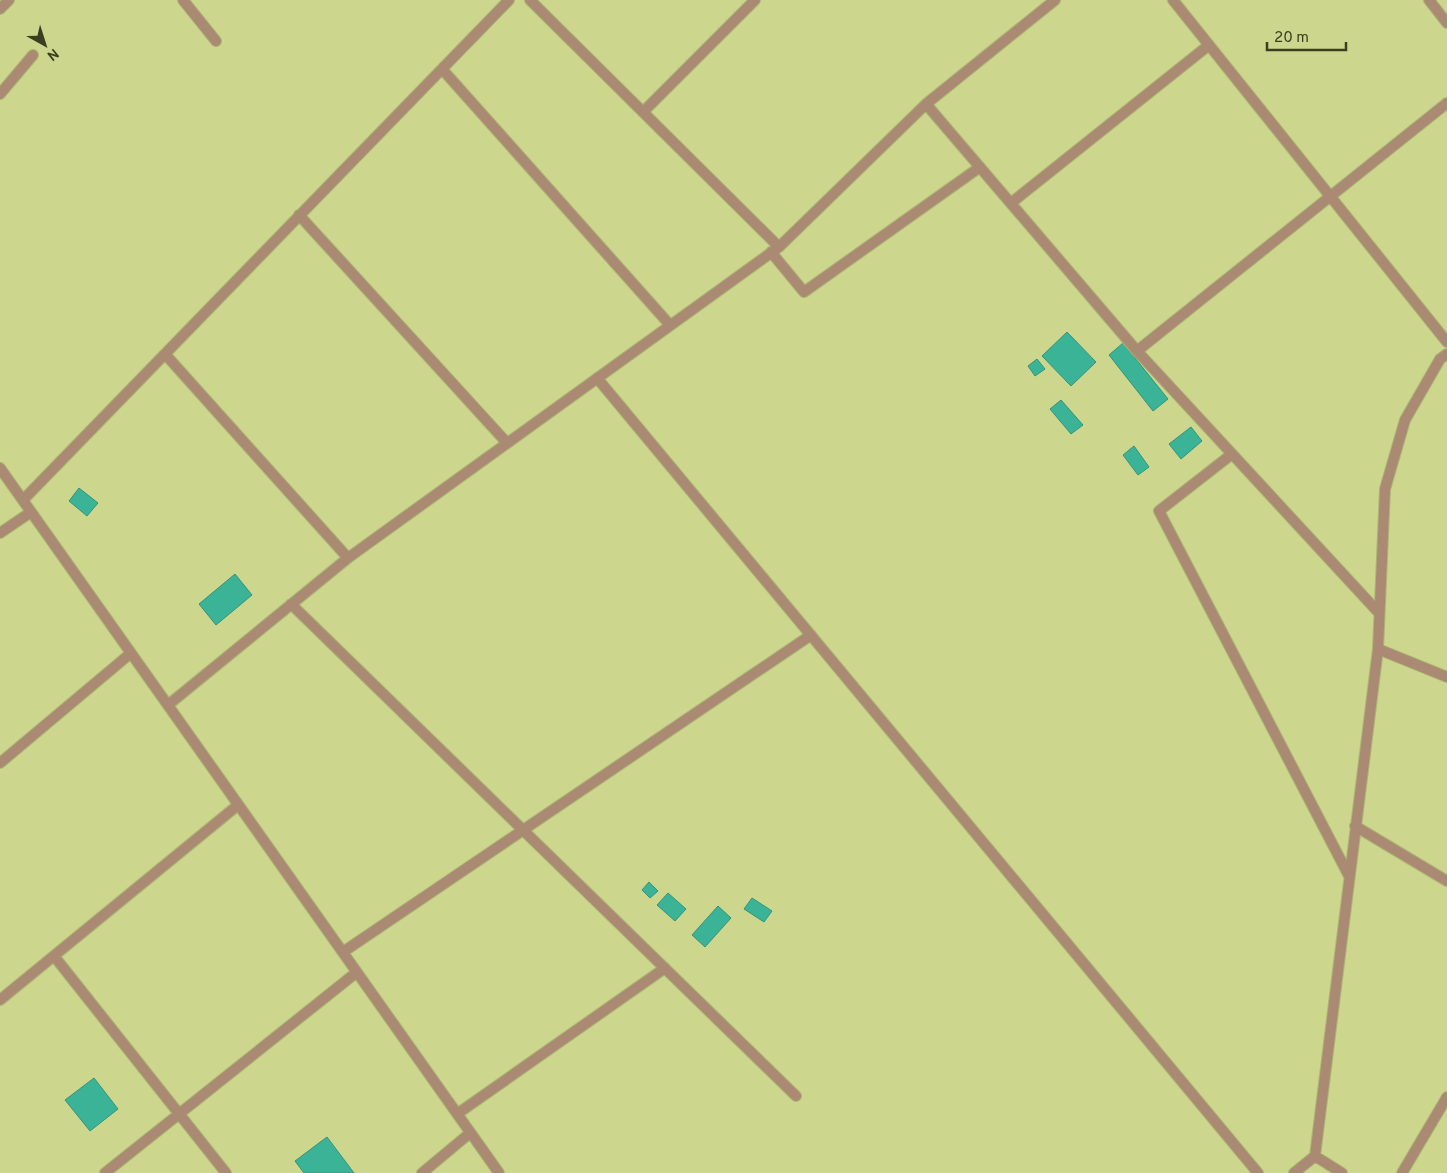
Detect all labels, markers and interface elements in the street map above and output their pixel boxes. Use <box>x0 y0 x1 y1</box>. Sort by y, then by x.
north arrow <box>20 20 70 70</box>
scale bar <box>1267 20 1346 52</box>
text: 20 m <box>1274 29 1309 48</box>
text: N <box>43 44 61 64</box>

